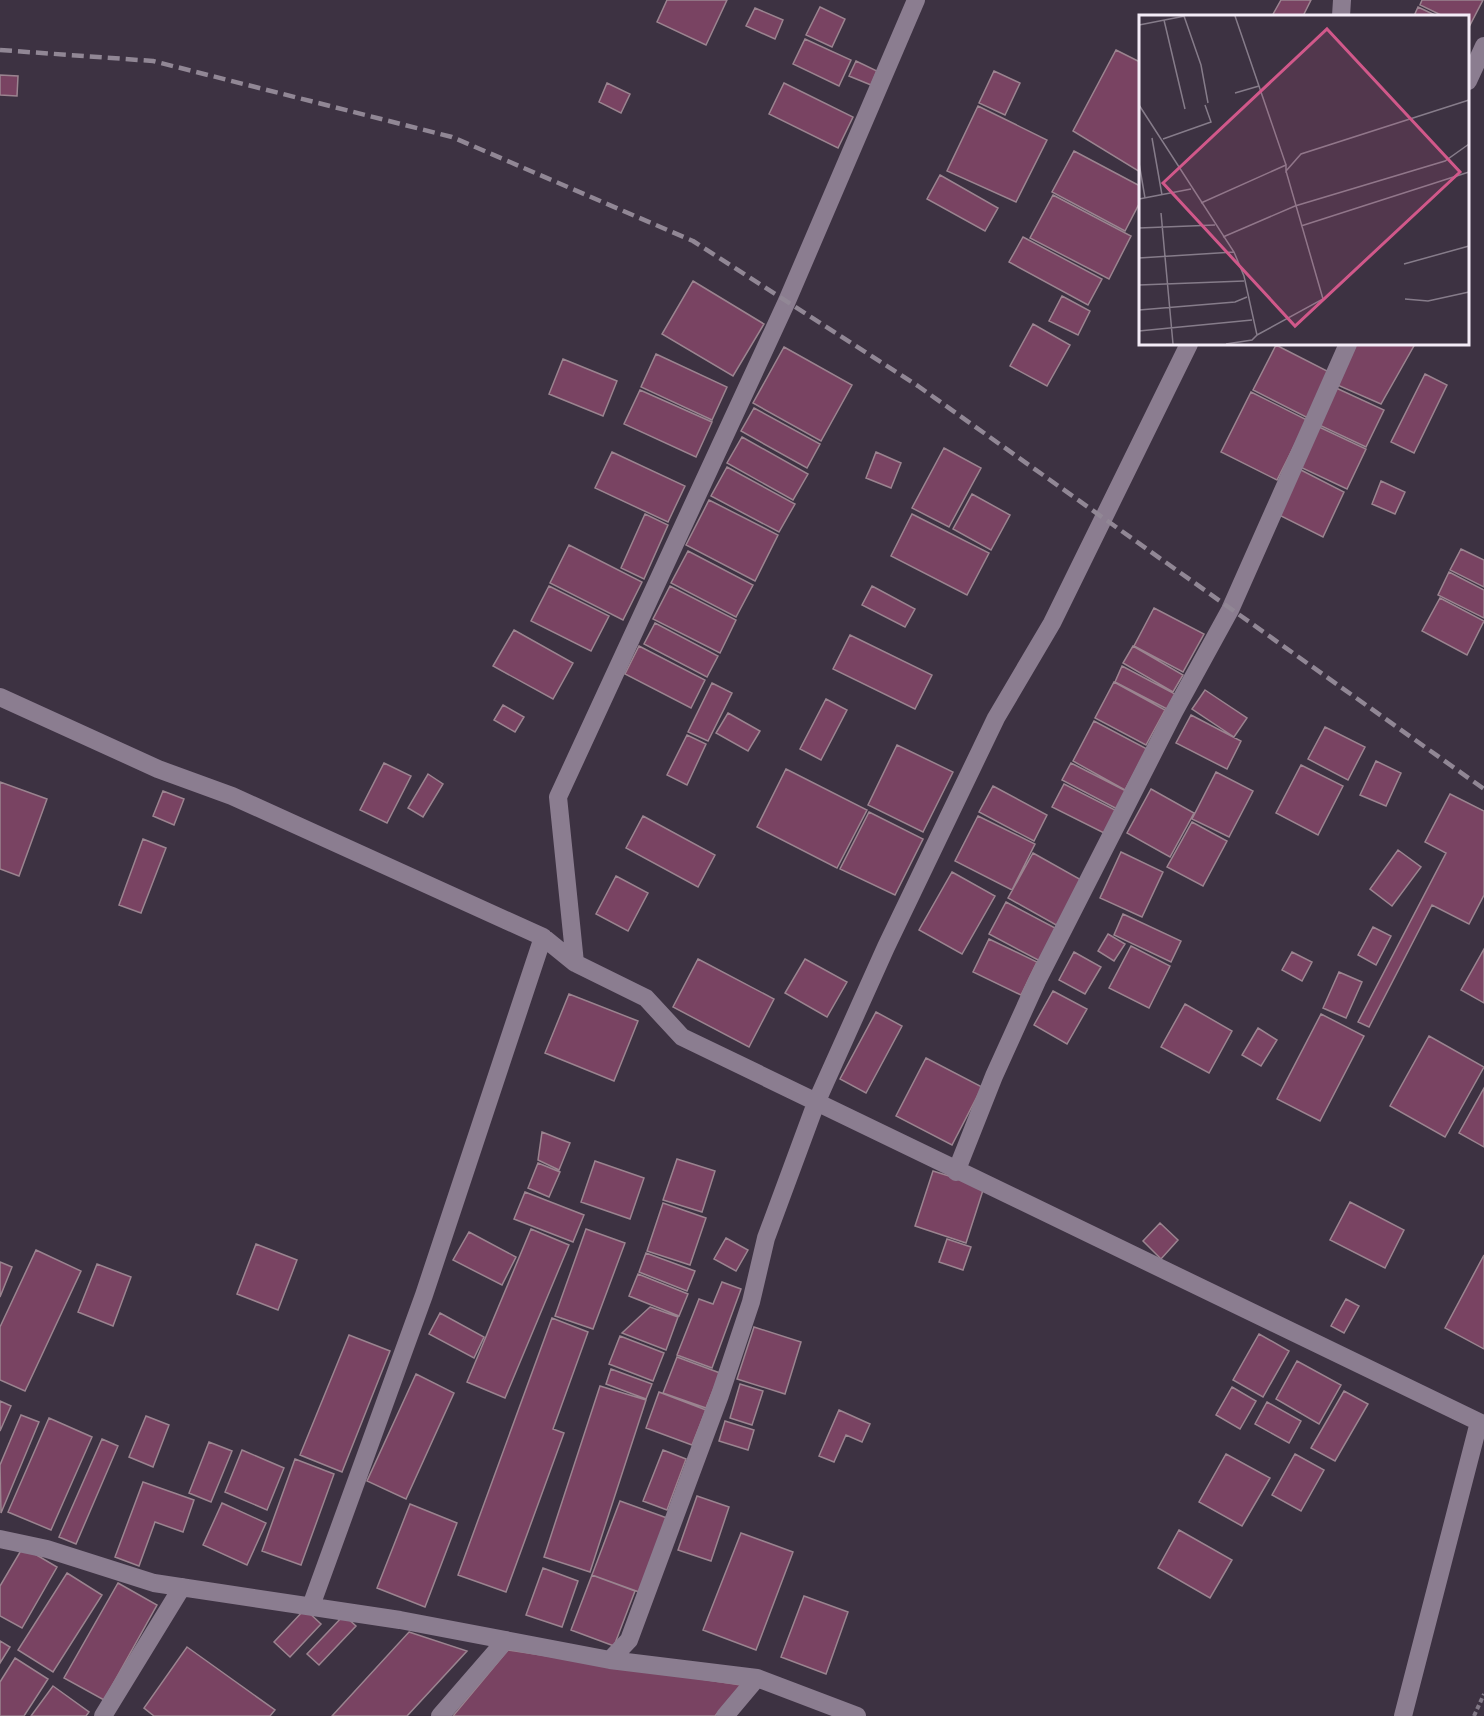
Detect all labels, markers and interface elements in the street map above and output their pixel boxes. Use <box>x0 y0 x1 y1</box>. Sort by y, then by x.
inset map <box>1139 15 1469 345</box>

